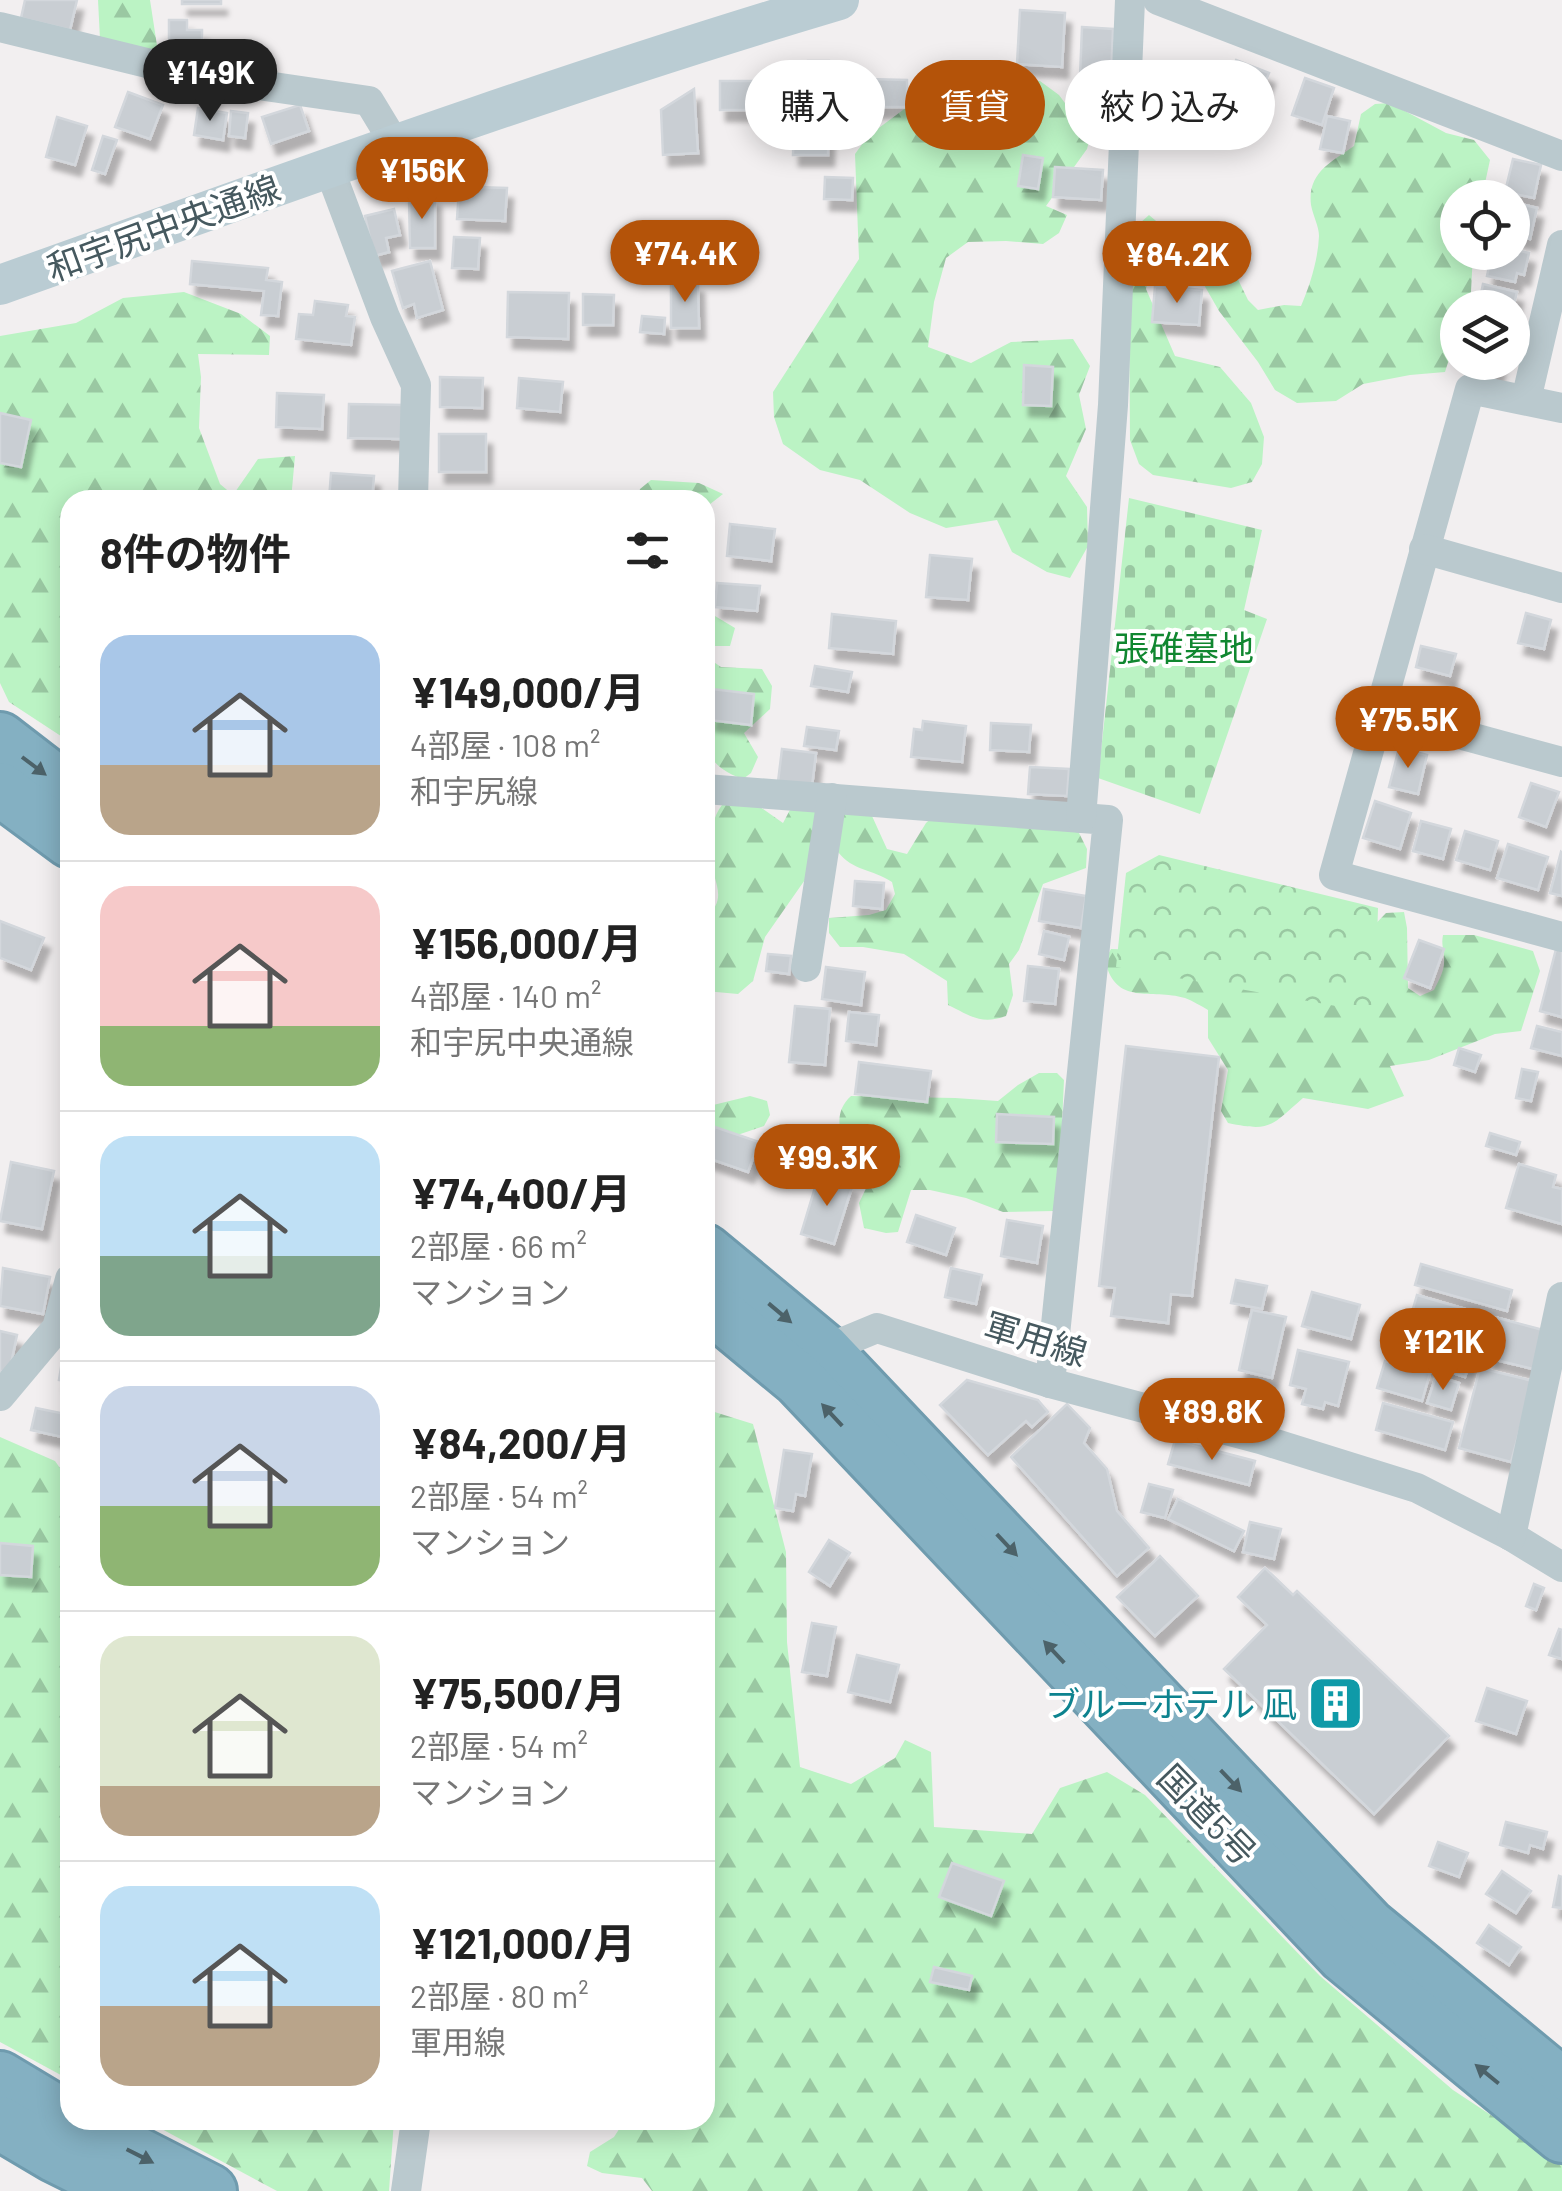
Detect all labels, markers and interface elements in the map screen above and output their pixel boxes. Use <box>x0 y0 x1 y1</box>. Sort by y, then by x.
pin: ¥149K <box>140 39 280 124</box>
text: ¥149K <box>165 52 255 90</box>
chip: 購入 <box>745 60 885 150</box>
chip: 賃貸 <box>905 60 1045 150</box>
chip: 絞り込み <box>1065 60 1275 150</box>
pin: ¥156K <box>352 137 492 222</box>
text: ¥156K <box>378 150 466 188</box>
street label: 和宇尻中央通線 <box>41 165 285 289</box>
map controls <box>1440 180 1530 380</box>
button: locate <box>1440 180 1530 270</box>
pin: ¥74.4K <box>604 220 766 305</box>
pin: ¥84.2K <box>1096 221 1258 306</box>
text: ¥74.4K <box>632 233 738 271</box>
text: ¥84.2K <box>1124 234 1230 272</box>
button: layers <box>1440 290 1530 380</box>
icon: filters <box>620 523 675 578</box>
text: 8件の物件 <box>100 527 291 577</box>
park label: 張碓墓地 <box>1114 626 1254 668</box>
text: ¥149,000/月 <box>410 666 645 716</box>
icon: home <box>180 675 300 795</box>
pin: ¥75.5K <box>1327 686 1489 771</box>
text: ¥75.5K <box>1358 699 1459 737</box>
text: 4部屋 · 108 m² <box>410 725 600 763</box>
one-way arrow <box>21 756 47 777</box>
text: 和宇尻線 <box>410 771 538 809</box>
text: ¥156,000/月 <box>410 917 643 967</box>
icon: home <box>180 926 300 1046</box>
text: 4部屋 · 140 m² <box>410 976 601 1014</box>
text: 和宇尻中央通線 <box>410 1022 634 1060</box>
pin: ¥99.3K <box>746 1124 908 1209</box>
text: ¥99.3K <box>776 1137 878 1175</box>
text: ¥74,400/月 <box>410 1167 631 1217</box>
icon: home <box>180 1176 300 1296</box>
text: 2部屋 · 66 m² <box>410 1226 587 1264</box>
text: マンション <box>410 1272 570 1310</box>
one-way arrow <box>767 1302 792 1324</box>
street label: 軍用線 <box>980 1303 1092 1373</box>
pin: ¥121K <box>1373 1308 1513 1393</box>
text: ¥121K <box>1402 1321 1484 1359</box>
pin: ¥89.8K <box>1131 1378 1293 1463</box>
text: ¥89.8K <box>1161 1391 1263 1429</box>
one-way arrow <box>821 1403 844 1427</box>
text: ¥84,200/月 <box>410 1417 631 1467</box>
icon: home <box>180 1426 300 1546</box>
text: 2部屋 · 54 m² <box>410 1476 588 1514</box>
text: マンション <box>410 1522 570 1560</box>
one-way arrow <box>995 1533 1018 1557</box>
one-way arrow <box>1043 1640 1066 1664</box>
text: ¥75,500/月 <box>410 1667 626 1717</box>
building icon: ブルーホテル 凪 <box>1306 1673 1366 1733</box>
icon: home <box>180 1676 300 1796</box>
place label: ブルーホテル 凪 <box>1045 1682 1297 1724</box>
text: 2部屋 · 54 m² <box>410 1726 588 1764</box>
street label: 国道5号 <box>1150 1755 1266 1873</box>
one-way arrow <box>1219 1769 1242 1793</box>
text: マンション <box>410 1772 570 1810</box>
text: ¥121,000/月 <box>410 1917 636 1967</box>
icon: home <box>180 1926 300 2046</box>
text: 2部屋 · 80 m² <box>410 1976 589 2014</box>
text: 軍用線 <box>410 2022 506 2060</box>
one-way arrow <box>1474 2064 1499 2085</box>
one-way arrow <box>126 2147 155 2164</box>

